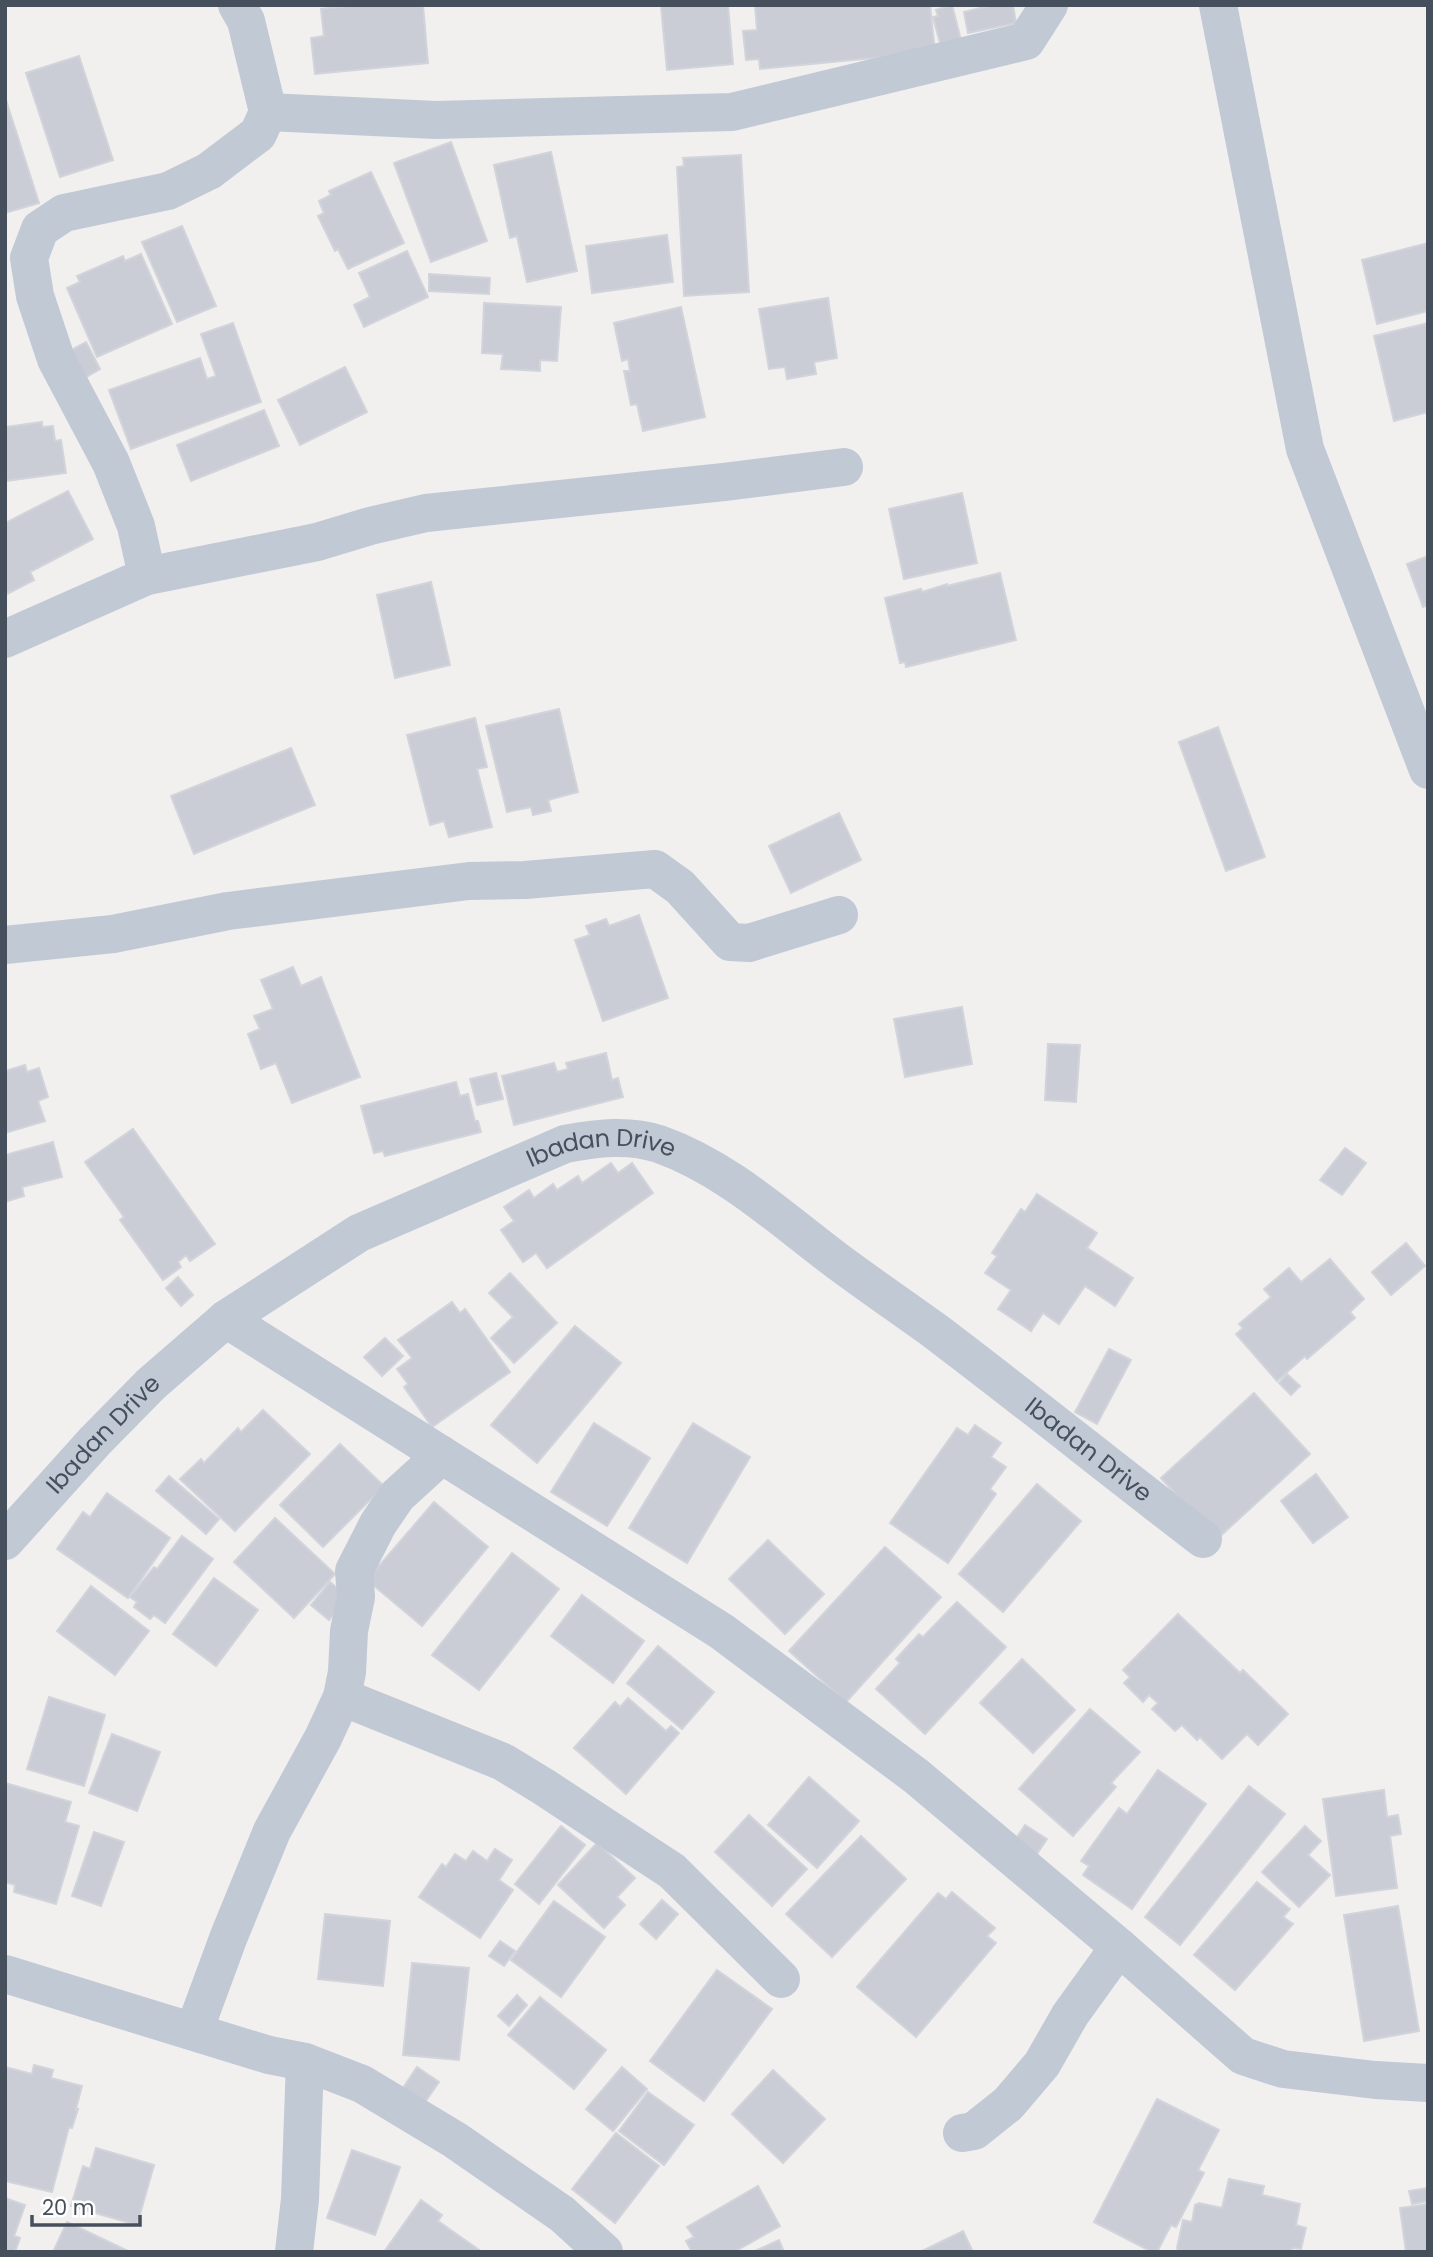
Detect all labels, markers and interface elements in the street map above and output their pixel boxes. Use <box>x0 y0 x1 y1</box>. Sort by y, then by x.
street label: Ibadan Drive <box>521 1121 681 1175</box>
street label: Ibadan Drive <box>38 1367 167 1501</box>
street label: Ibadan Drive <box>1018 1389 1159 1510</box>
scale bar <box>32 2184 140 2228</box>
text: 20 m <box>42 2193 95 2222</box>

